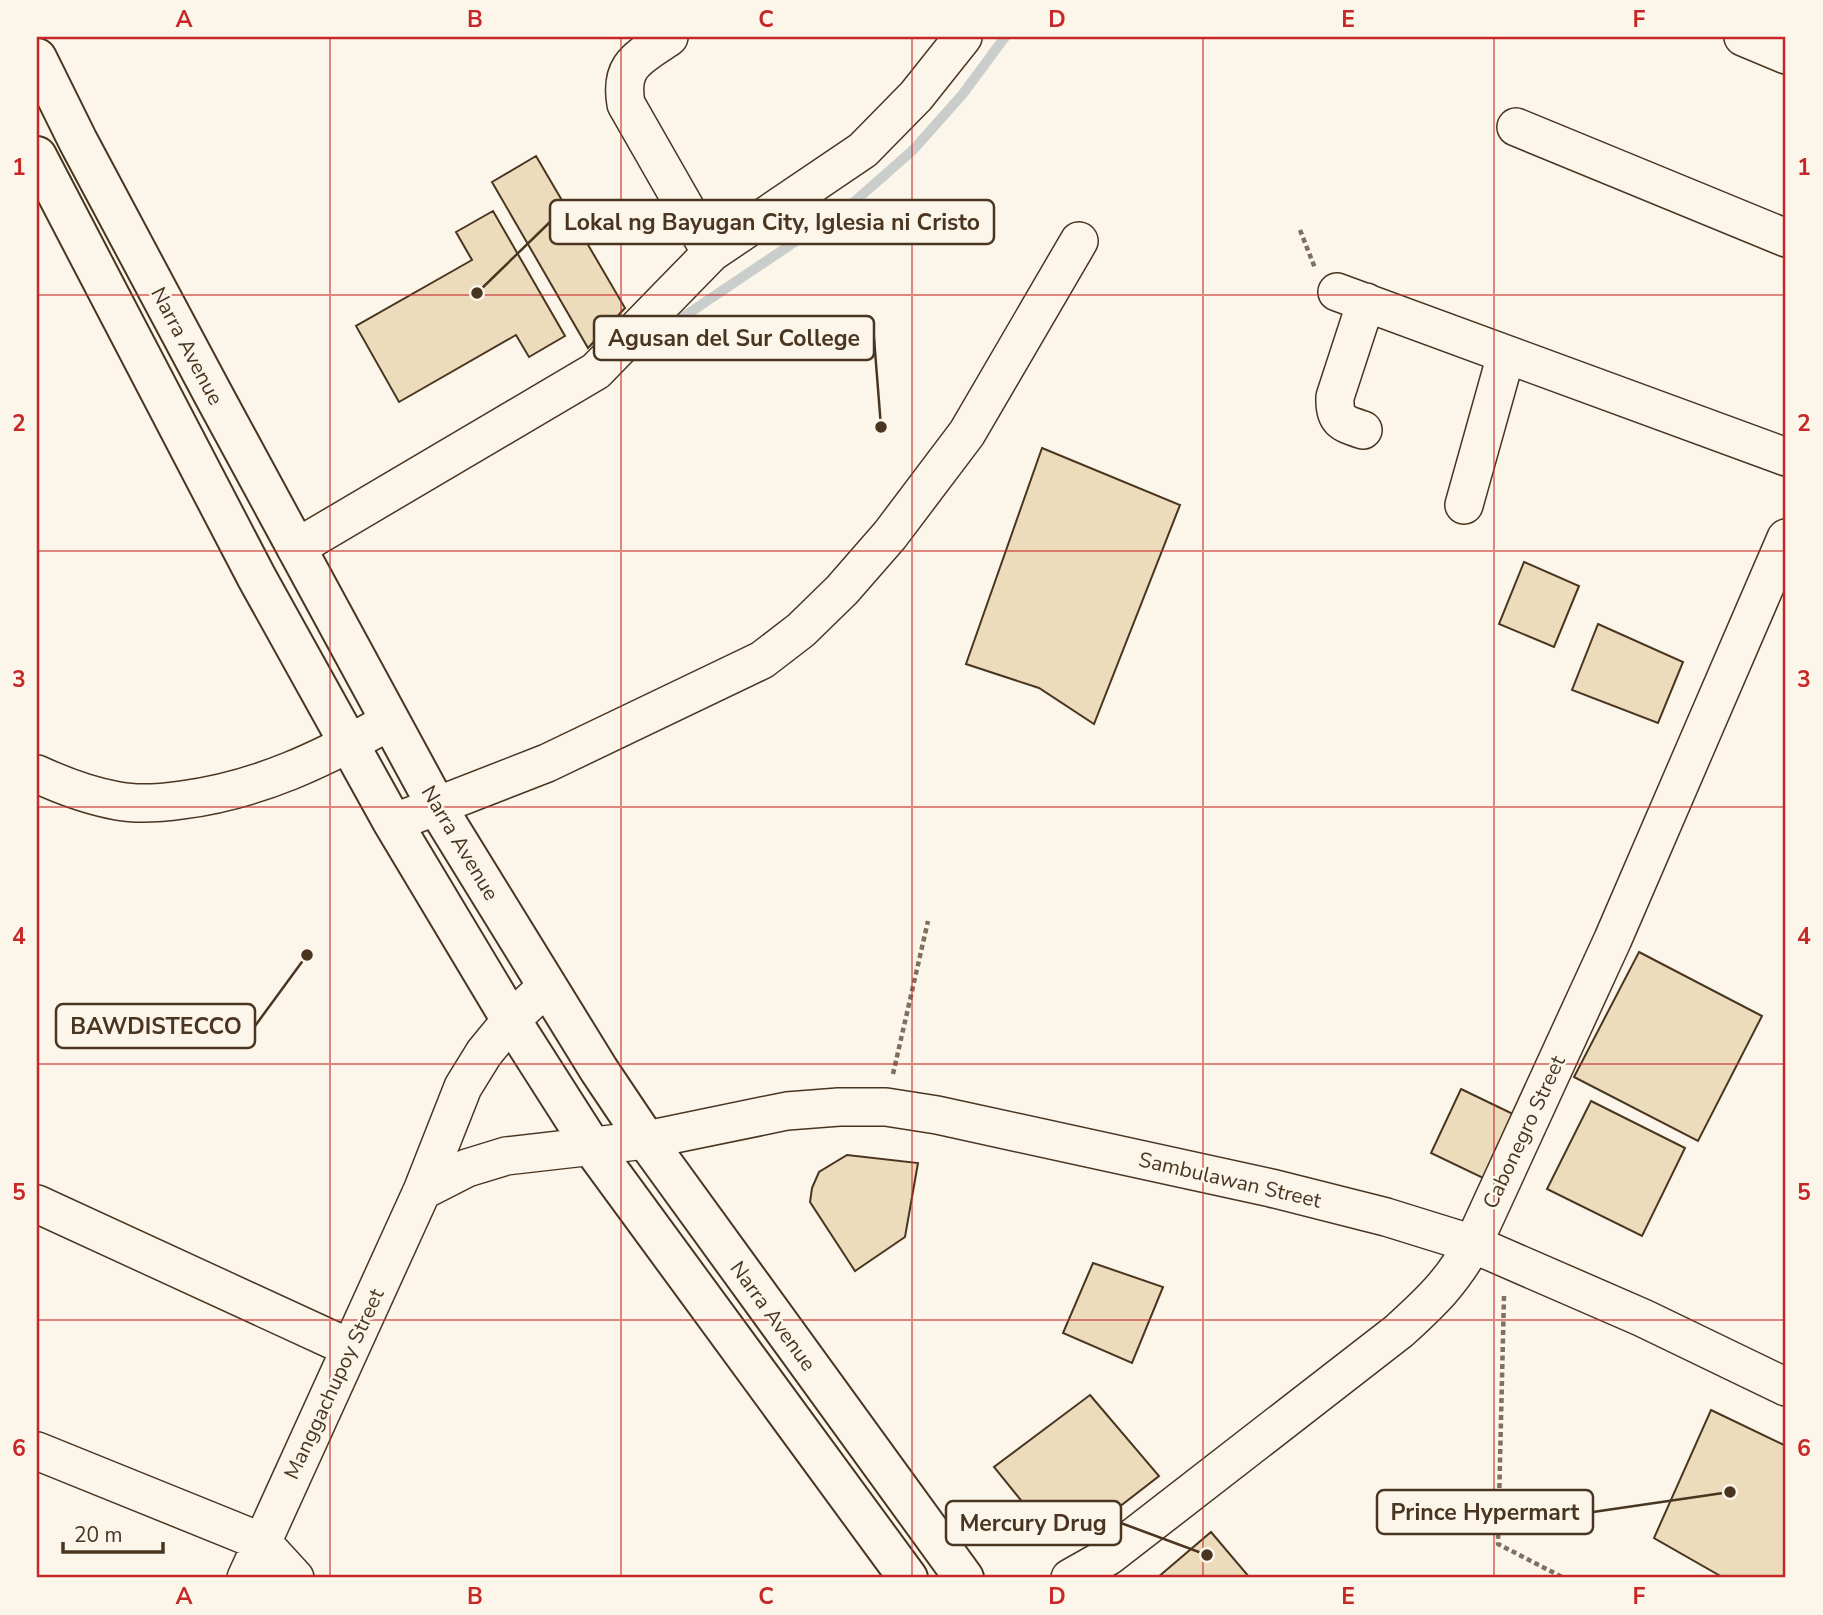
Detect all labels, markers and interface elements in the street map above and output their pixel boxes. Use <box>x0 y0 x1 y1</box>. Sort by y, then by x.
text: A <box>175 4 193 35</box>
text: B <box>467 4 483 35</box>
text: C <box>758 4 774 35</box>
text: D <box>1048 4 1066 35</box>
text: E <box>1341 4 1355 35</box>
text: F <box>1633 4 1646 35</box>
text: 1 <box>12 152 26 183</box>
text: 1 <box>1797 152 1811 183</box>
callout: Lokal ng Bayugan City, Iglesia ni Cristo <box>550 200 994 244</box>
text: Lokal ng Bayugan City, Iglesia ni Cristo <box>564 207 980 238</box>
street label: Narra Avenue <box>144 282 230 410</box>
callout: Agusan del Sur College <box>594 316 874 360</box>
text: Agusan del Sur College <box>608 323 860 354</box>
text: 2 <box>12 408 26 439</box>
text: 2 <box>1797 408 1811 439</box>
text: 3 <box>12 664 26 695</box>
text: 3 <box>1797 664 1811 695</box>
street label: Narra Avenue <box>415 780 505 906</box>
text: 4 <box>12 921 26 952</box>
text: 4 <box>1797 921 1811 952</box>
callout: BAWDISTECCO <box>56 1004 255 1048</box>
text: BAWDISTECCO <box>70 1011 242 1042</box>
street label: Cabonegro Street <box>1476 1050 1572 1213</box>
street label: Sambulawan Street <box>1136 1145 1325 1215</box>
text: 5 <box>12 1177 26 1208</box>
text: 5 <box>1797 1177 1811 1208</box>
street label: Narra Avenue <box>724 1255 822 1377</box>
street label: Manggachupoy Street <box>277 1283 391 1484</box>
text: 6 <box>12 1433 26 1464</box>
text: 6 <box>1797 1433 1811 1464</box>
callout: Prince Hypermart <box>1377 1490 1593 1534</box>
text: Prince Hypermart <box>1391 1497 1580 1528</box>
callout: Mercury Drug <box>946 1501 1121 1545</box>
text: Mercury Drug <box>959 1508 1107 1539</box>
scale bar <box>63 1510 163 1554</box>
text: 20 m <box>74 1521 123 1549</box>
text: A <box>175 1581 193 1612</box>
text: B <box>467 1581 483 1612</box>
text: C <box>758 1581 774 1612</box>
text: D <box>1048 1581 1066 1612</box>
text: E <box>1341 1581 1355 1612</box>
text: F <box>1633 1581 1646 1612</box>

